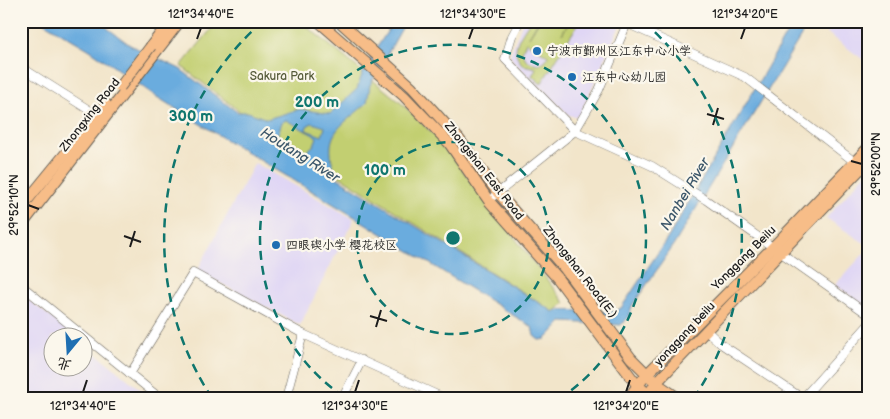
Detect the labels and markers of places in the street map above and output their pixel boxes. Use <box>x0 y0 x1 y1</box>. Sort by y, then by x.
place label: 宁波市鄞州区江东中心小学 <box>547 44 691 59</box>
marker: 宁波市鄞州区江东中心小学 <box>531 45 543 57</box>
place label: 江东中心幼儿园 <box>582 70 666 85</box>
marker: 江东中心幼儿园 <box>566 71 578 83</box>
centre of rings <box>444 229 462 247</box>
place label: 四眼碶小学 樱花校区 <box>286 238 397 253</box>
marker: 四眼碶小学 樱花校区 <box>270 239 282 251</box>

